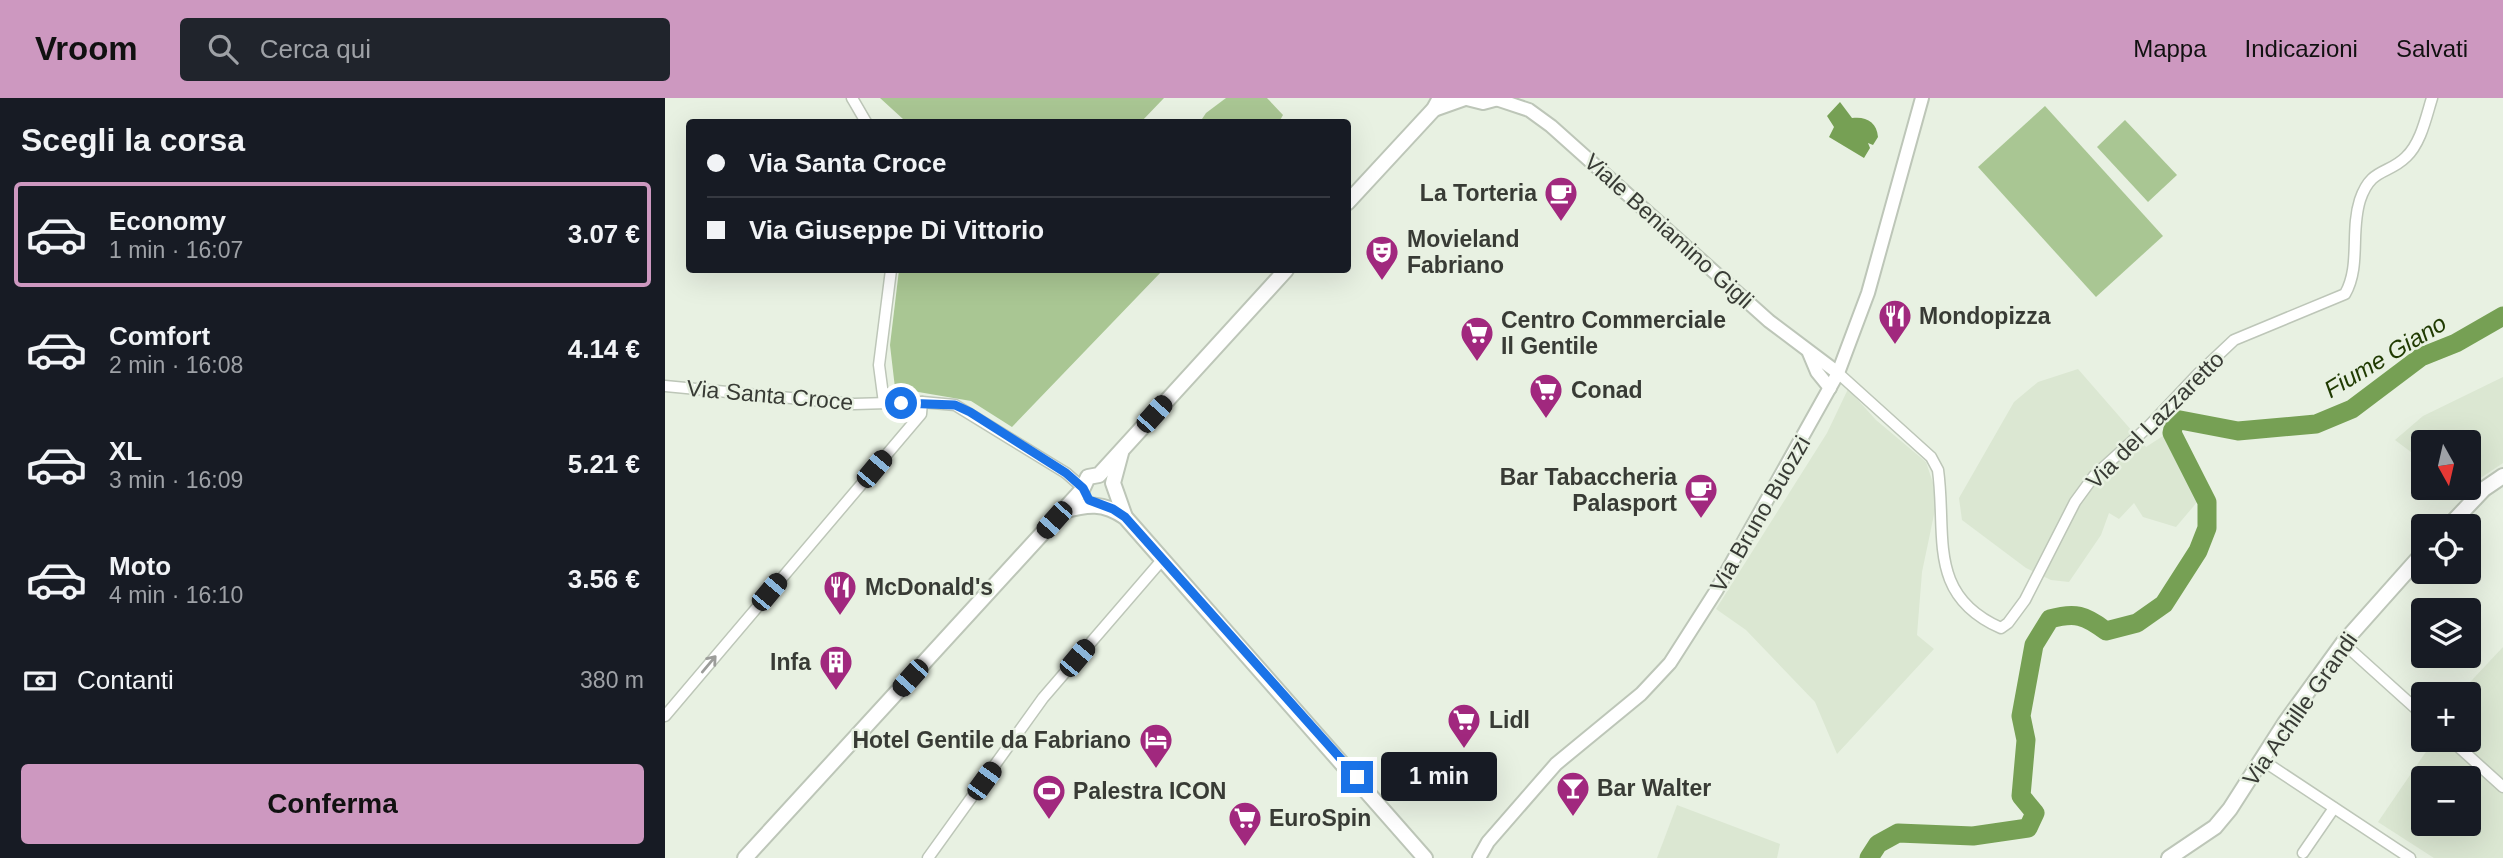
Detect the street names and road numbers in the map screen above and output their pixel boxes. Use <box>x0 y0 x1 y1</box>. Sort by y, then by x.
street label: Viale Beniamino Gigli <box>1579 148 1759 314</box>
street label: Via del Lazzaretto <box>2081 346 2229 494</box>
street label: Via Santa Croce <box>686 375 854 415</box>
street label: Via Bruno Buozzi <box>1705 431 1815 597</box>
street label: Via Achille Grandi <box>2237 627 2363 791</box>

